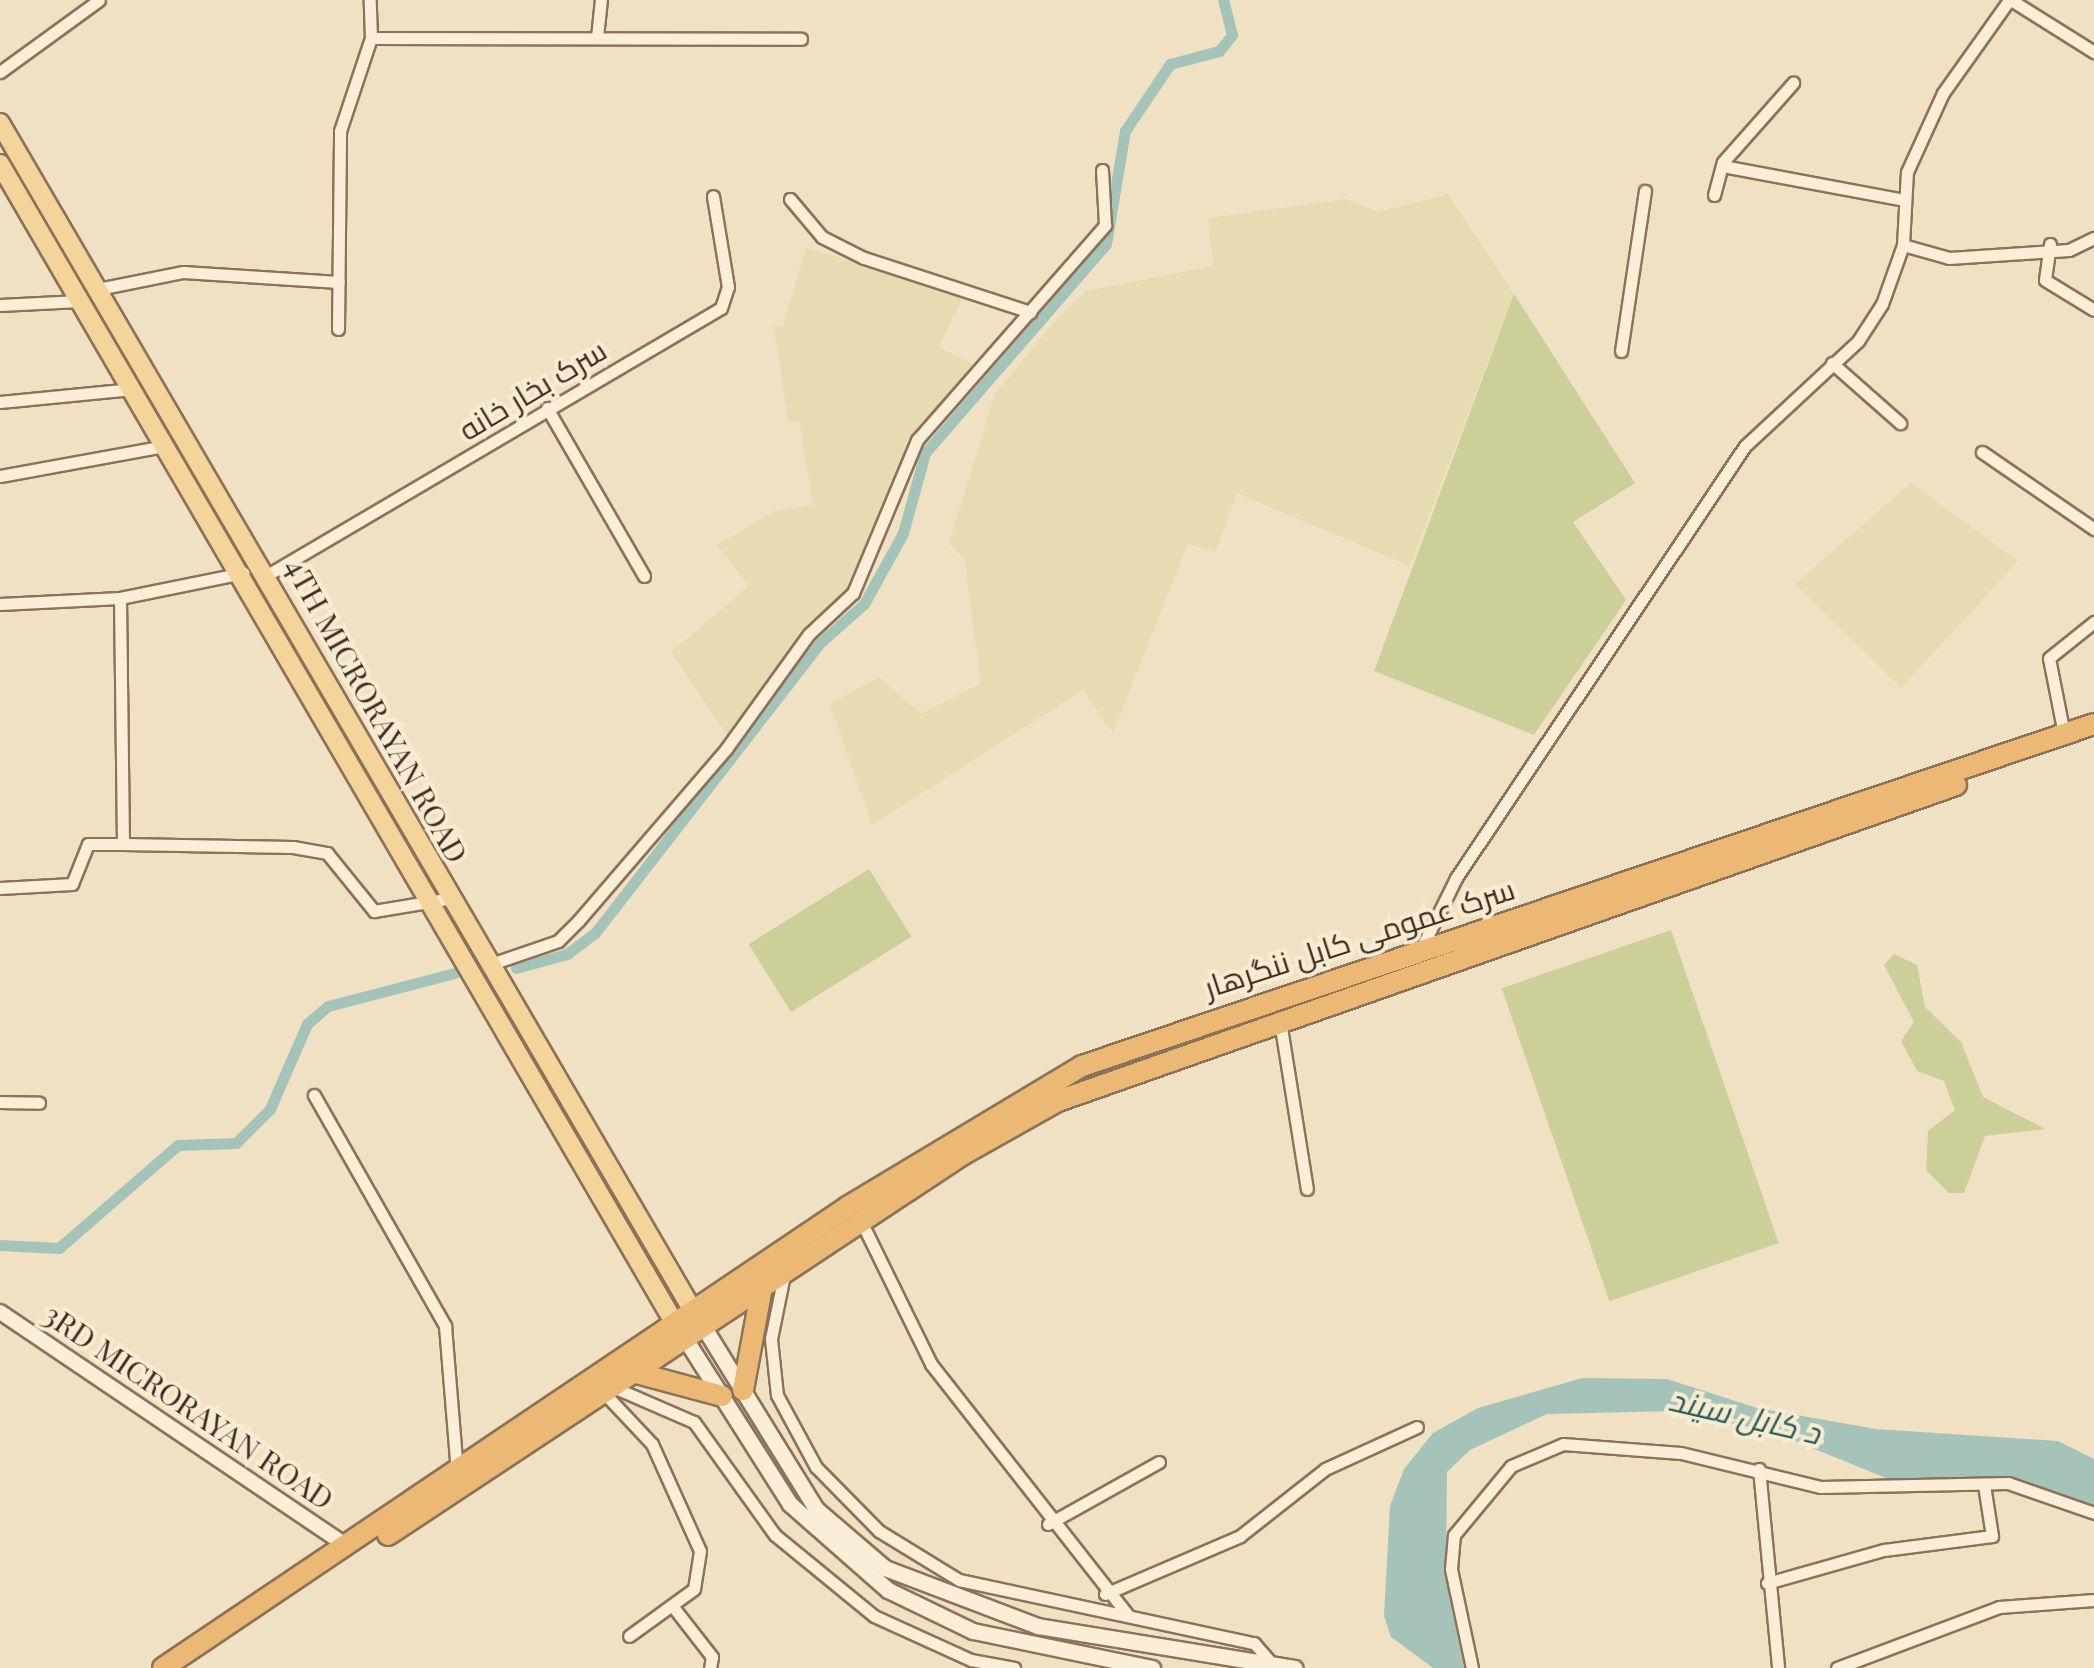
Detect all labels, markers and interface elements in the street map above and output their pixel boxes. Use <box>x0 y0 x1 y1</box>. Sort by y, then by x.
street label: سرک بخار خانه <box>452 331 612 447</box>
street label: 4TH MICRORAYAN ROAD <box>278 551 476 869</box>
street label: سرک عمومی کابل ننگرهار <box>1199 870 1519 1004</box>
street label: 3RD MICRORAYAN ROAD <box>37 1296 341 1516</box>
water label: د کابل سيند <box>1665 1379 1825 1451</box>

